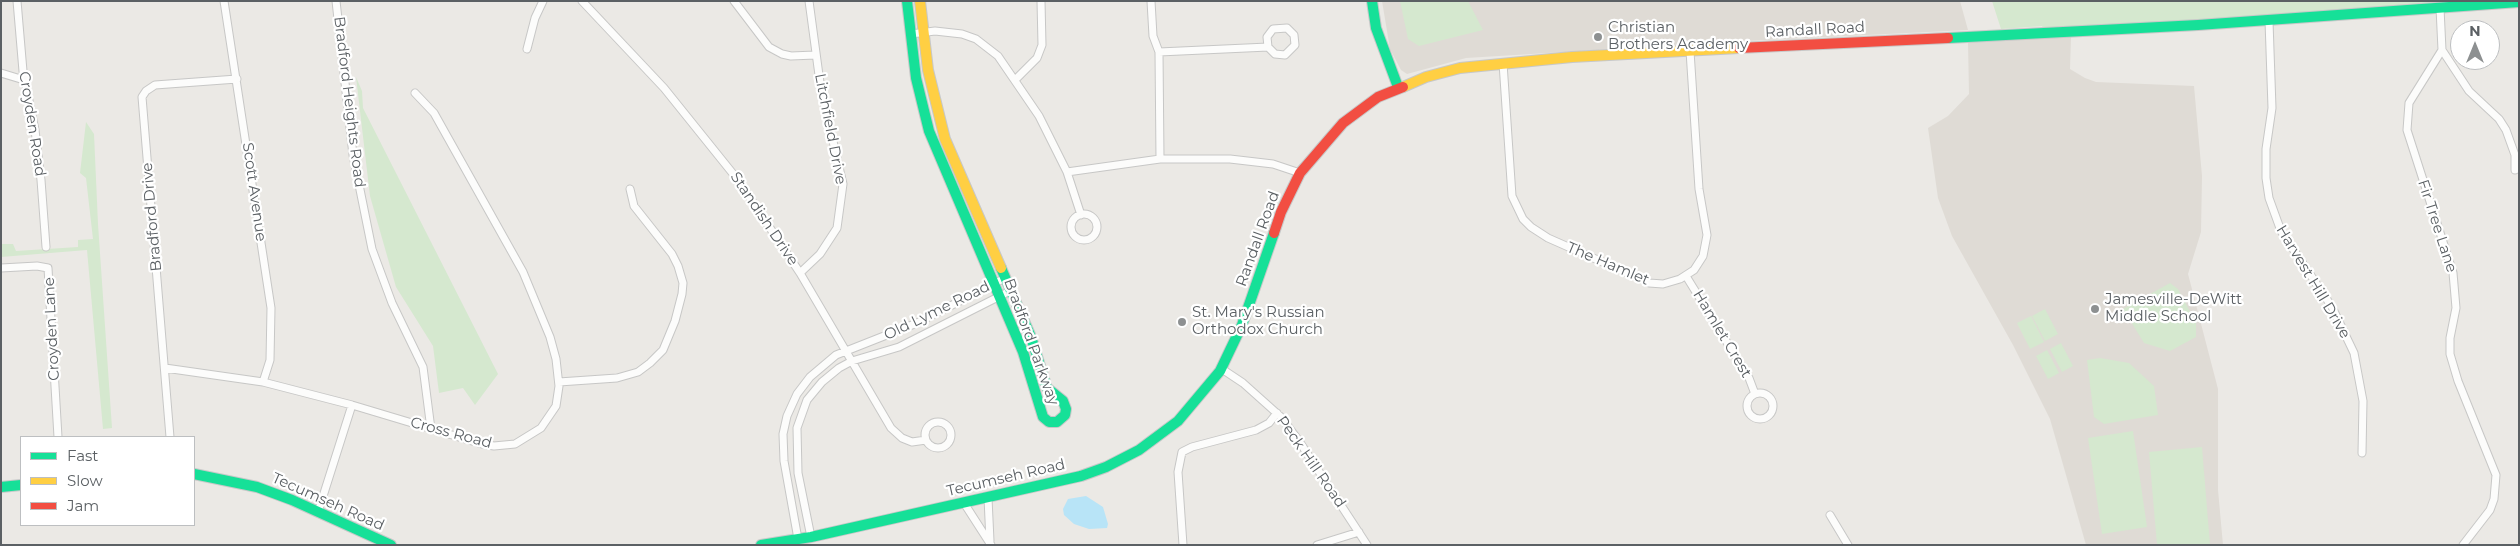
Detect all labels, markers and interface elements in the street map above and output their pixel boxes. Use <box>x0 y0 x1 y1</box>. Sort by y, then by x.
street label: Bradford Heights Road <box>330 15 368 189</box>
street label: Randall Road <box>1765 18 1865 42</box>
place label: Christian Brothers Academy <box>1608 19 1748 54</box>
north arrow <box>2450 20 2500 70</box>
text: N <box>2469 22 2481 40</box>
marker: Christian Brothers Academy <box>1592 31 1604 43</box>
street label: Croyden Road <box>15 70 49 178</box>
street label: Litchfield Drive <box>810 72 850 186</box>
street label: Scott Avenue <box>238 142 270 242</box>
street label: Bradford Drive <box>138 162 166 272</box>
street label: Standish Drive <box>726 169 802 269</box>
street label: Fir Tree Lane <box>2414 177 2460 275</box>
street label: Randall Road <box>1232 189 1284 289</box>
street label: Harvest Hill Drive <box>2272 222 2354 342</box>
street label: The Hamlet <box>1564 239 1652 289</box>
street label: Bradford Parkway <box>1000 276 1062 408</box>
street label: Croyden Lane <box>40 277 64 381</box>
street label: Old Lyme Road <box>881 278 993 344</box>
street label: Hamlet Crest <box>1689 287 1755 381</box>
place label: Jamesville-DeWitt Middle School <box>2105 291 2242 326</box>
marker: Jamesville-DeWitt Middle School <box>2089 303 2101 315</box>
place label: St. Mary's Russian Orthodox Church <box>1192 304 1325 339</box>
marker: St. Mary's Russian Orthodox Church <box>1176 316 1188 328</box>
street label: Peck Hill Road <box>1273 412 1349 512</box>
street label: Cross Road <box>408 413 494 453</box>
legend <box>20 436 195 526</box>
text: Fast <box>67 446 98 465</box>
street label: Tecumseh Road <box>945 456 1067 500</box>
street label: Tecumseh Road <box>269 469 387 535</box>
text: Slow <box>67 471 103 490</box>
text: Jam <box>67 496 99 515</box>

